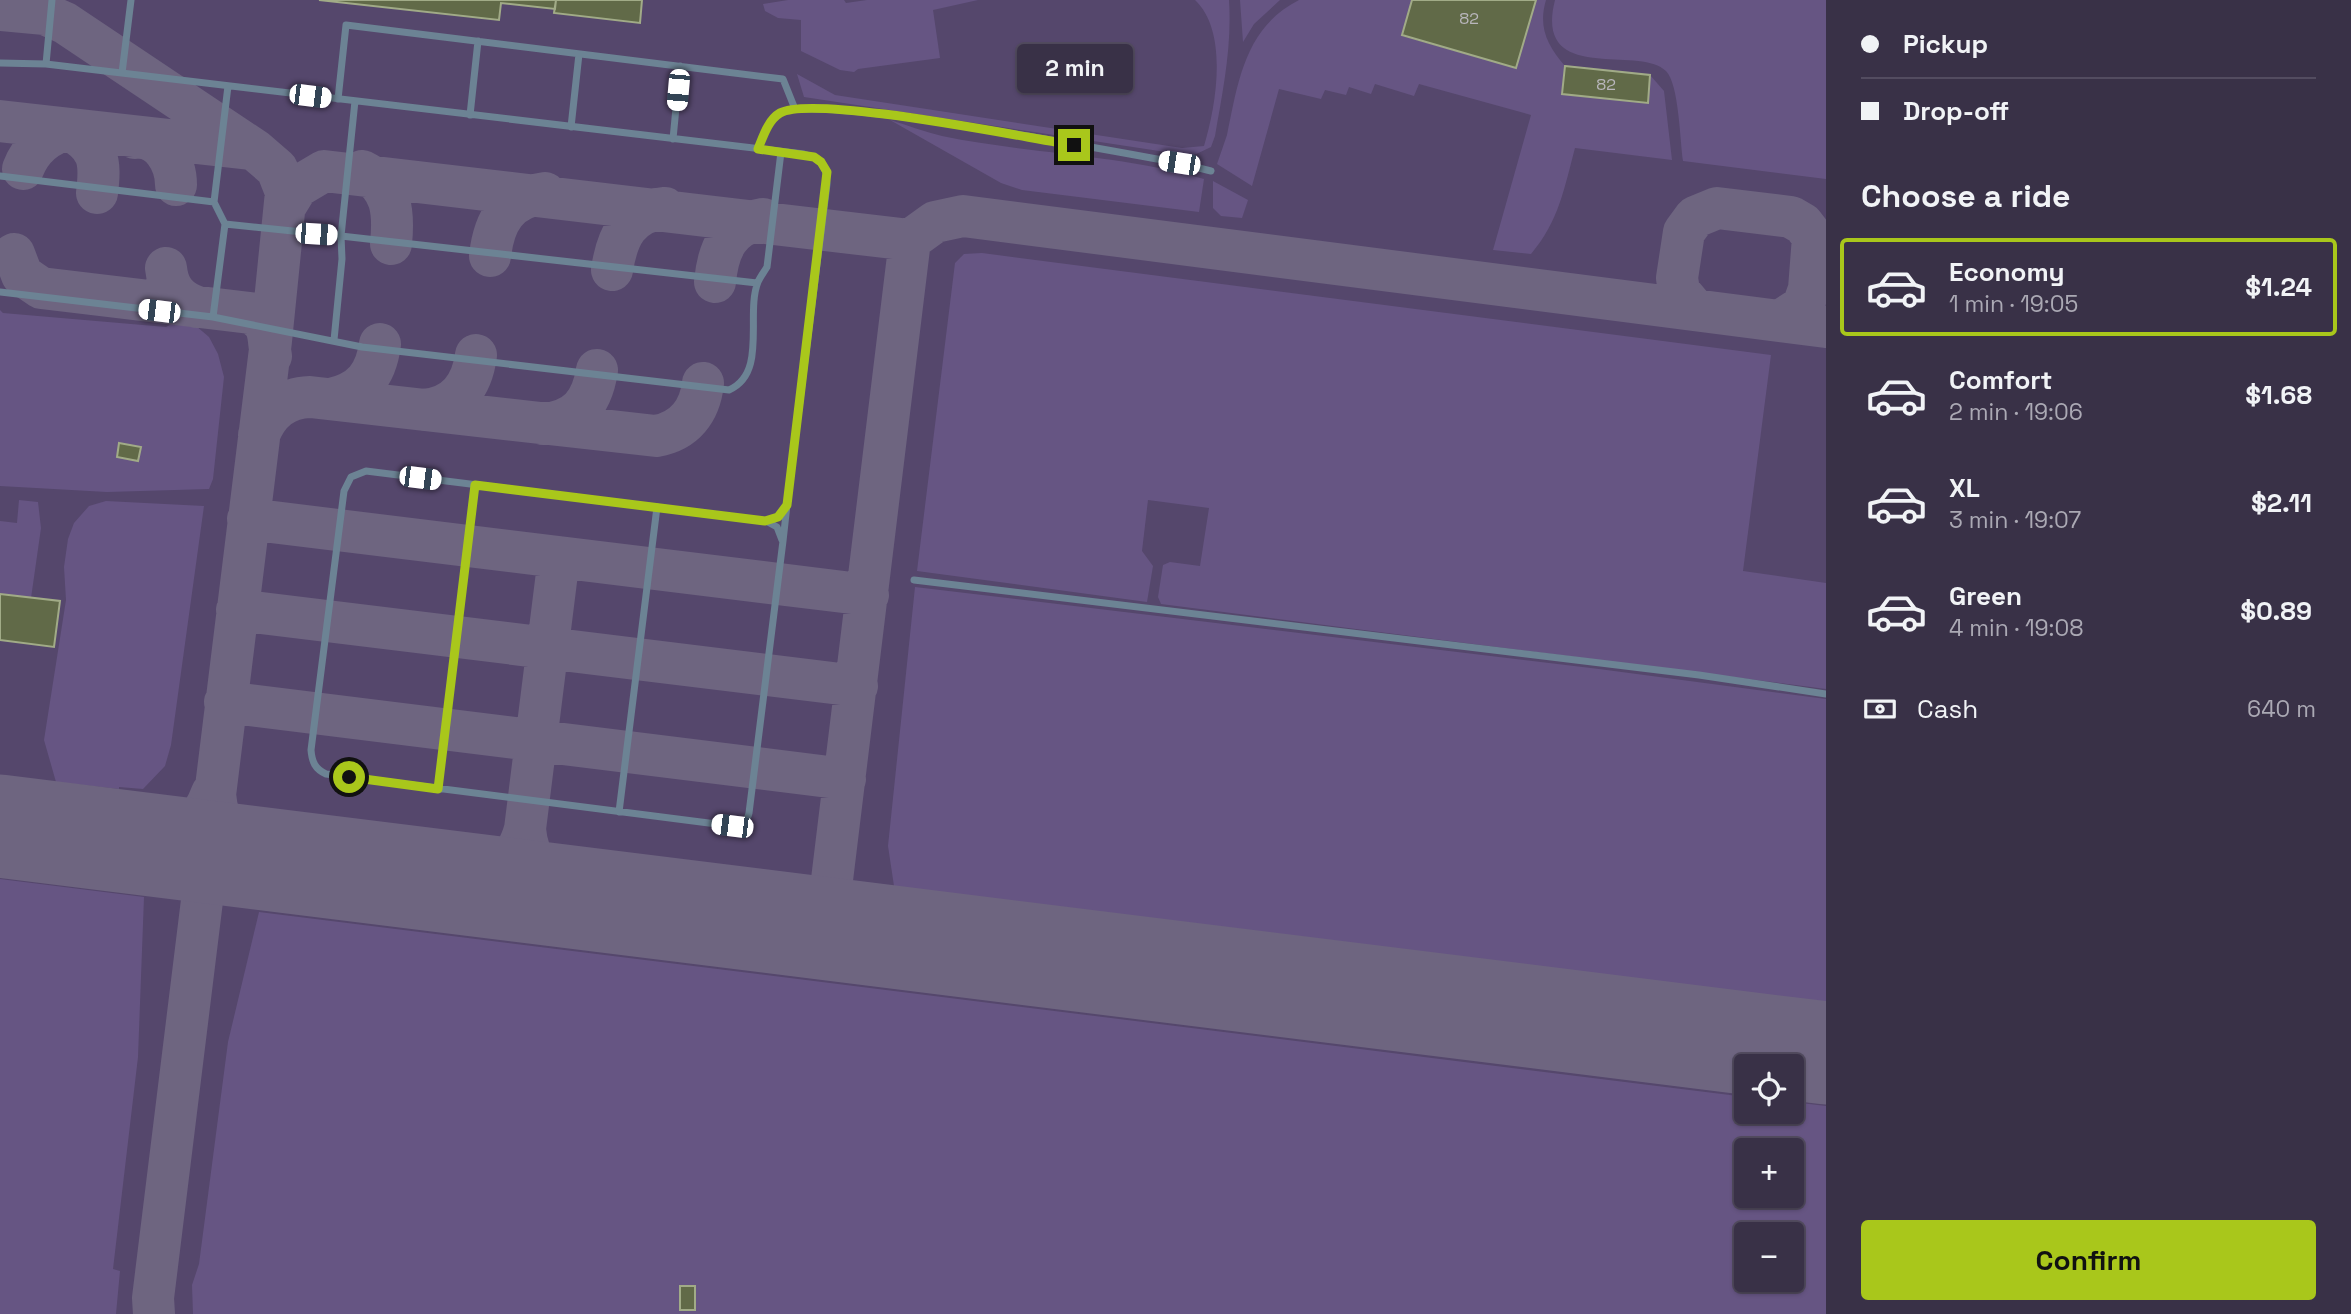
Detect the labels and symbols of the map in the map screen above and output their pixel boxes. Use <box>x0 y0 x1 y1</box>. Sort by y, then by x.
house number: 82 <box>1459 8 1479 29</box>
callout: 2 min <box>1016 44 1132 92</box>
car <box>666 68 691 112</box>
house number: 82 <box>1596 74 1616 95</box>
car <box>288 83 333 109</box>
route end <box>1058 129 1090 161</box>
car <box>1157 149 1202 177</box>
car <box>295 222 338 246</box>
car <box>137 298 182 324</box>
car <box>398 465 443 491</box>
route start <box>333 761 365 793</box>
car <box>710 813 755 839</box>

